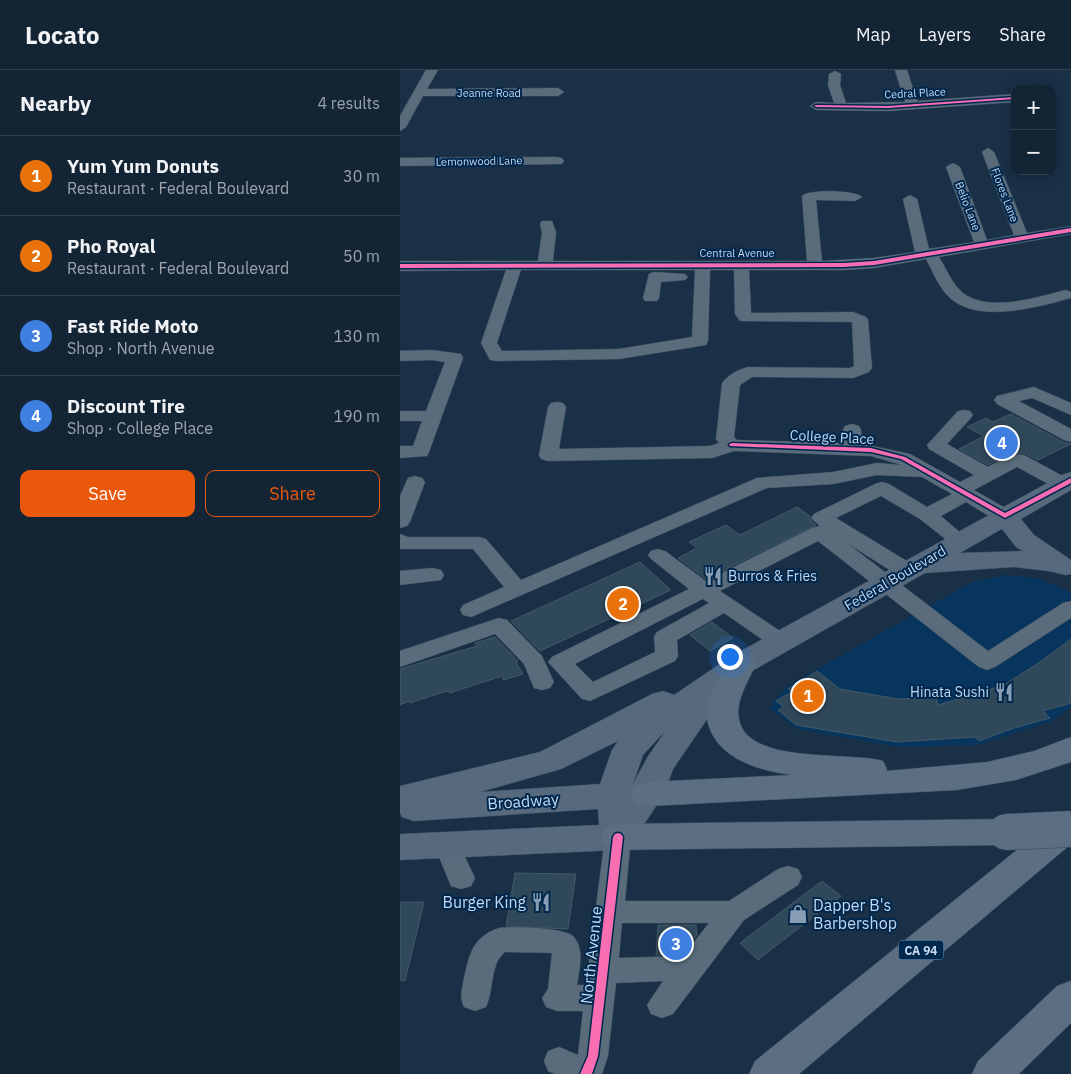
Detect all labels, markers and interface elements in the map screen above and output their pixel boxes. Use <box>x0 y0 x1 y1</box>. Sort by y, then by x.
text: Locato <box>25 19 100 51</box>
text: Map <box>856 23 891 46</box>
text: Layers <box>919 23 971 46</box>
text: Share <box>999 23 1046 46</box>
street label: Cedral Place <box>884 84 946 102</box>
map controls <box>1011 85 1056 175</box>
button: + <box>1011 85 1056 130</box>
street label: Jeanne Road <box>457 86 521 100</box>
text: Nearby <box>20 89 91 117</box>
text: 4 results <box>317 93 380 113</box>
button: − <box>1011 130 1056 175</box>
street label: Lemonwood Lane <box>436 153 522 169</box>
text: Yum Yum Donuts <box>67 154 219 178</box>
text: 1 <box>31 166 41 186</box>
text: 30 m <box>343 166 380 186</box>
street label: Flores Lane <box>988 166 1022 224</box>
text: Restaurant · Federal Boulevard <box>67 178 289 198</box>
street label: Belio Lane <box>952 180 984 232</box>
text: Pho Royal <box>67 234 155 258</box>
text: 2 <box>31 246 41 266</box>
text: 50 m <box>343 246 380 266</box>
street label: Central Avenue <box>699 246 775 260</box>
text: Restaurant · Federal Boulevard <box>67 258 289 278</box>
text: Fast Ride Moto <box>67 314 198 338</box>
text: 3 <box>31 326 41 346</box>
text: 130 m <box>333 326 380 346</box>
text: Shop · North Avenue <box>67 338 215 358</box>
text: Discount Tire <box>67 394 185 418</box>
text: 4 <box>31 406 41 426</box>
text: 190 m <box>333 406 380 426</box>
text: Shop · College Place <box>67 418 213 438</box>
pin: 4 <box>986 424 1018 462</box>
street label: College Place <box>789 426 875 448</box>
button: Save <box>20 470 195 517</box>
button: Share <box>205 470 380 517</box>
street label: Federal Boulevard <box>841 542 949 614</box>
restaurant icon: Burros & Fries <box>702 565 724 587</box>
place label: Burros & Fries <box>728 567 817 585</box>
pin: 2 <box>607 585 639 623</box>
your location <box>717 644 743 670</box>
pin: 1 <box>792 677 824 715</box>
restaurant icon: Hinata Sushi <box>993 681 1015 703</box>
place label: Hinata Sushi <box>910 683 989 701</box>
street label: Broadway <box>487 789 559 813</box>
restaurant icon: Burger King <box>530 891 552 913</box>
place label: Burger King <box>442 892 527 912</box>
place label: Dapper B's Barbershop <box>813 895 897 933</box>
shop icon: Dapper B's Barbershop <box>787 903 809 925</box>
street label: North Avenue <box>576 905 606 1005</box>
pin: 3 <box>660 925 692 963</box>
road number: CA 94 <box>898 940 944 960</box>

